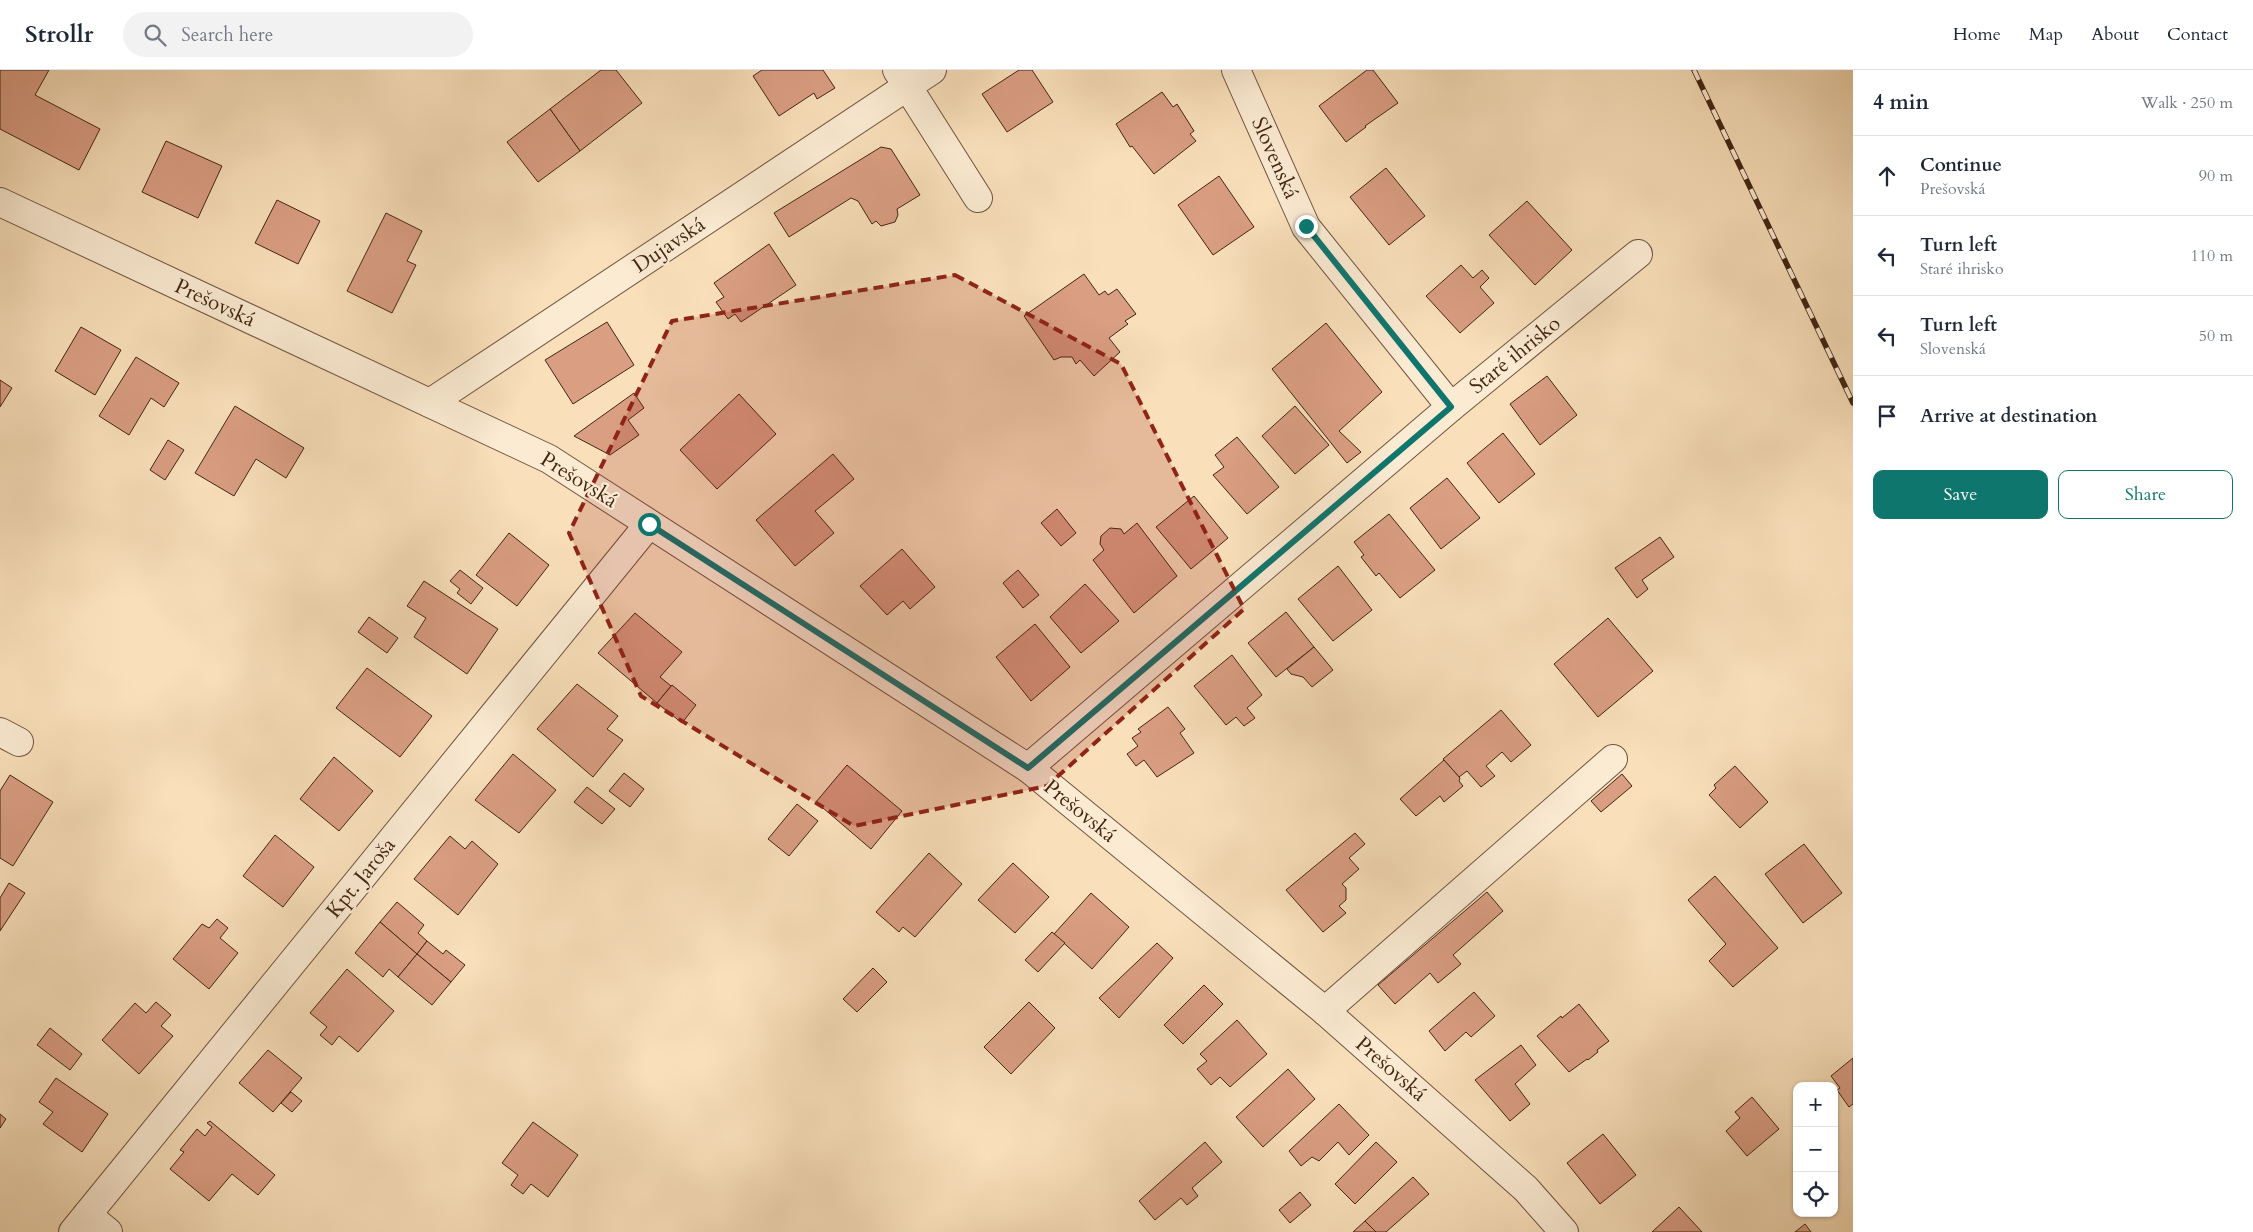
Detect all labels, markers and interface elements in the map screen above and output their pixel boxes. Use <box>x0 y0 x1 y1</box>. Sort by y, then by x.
search box <box>123 12 473 57</box>
text: Strollr <box>25 18 93 51</box>
icon: search <box>141 21 169 49</box>
text: Search here <box>181 22 273 48</box>
text: Home <box>1953 22 2001 47</box>
text: Map <box>2029 22 2063 47</box>
text: About <box>2091 22 2139 47</box>
text: Contact <box>2167 22 2228 47</box>
text: 4 min <box>1873 88 1929 117</box>
text: Walk · 250 m <box>2141 92 2233 114</box>
street label: Slovenská <box>1244 113 1306 203</box>
text: Continue <box>1920 152 2002 178</box>
icon: ahead <box>1873 162 1901 190</box>
text: 90 m <box>2199 165 2233 187</box>
text: Prešovská <box>1920 178 1985 200</box>
street label: Dujavská <box>627 210 711 280</box>
route end <box>1295 215 1318 238</box>
text: Turn left <box>1920 232 1997 258</box>
icon: left <box>1873 242 1901 270</box>
text: 110 m <box>2191 245 2233 267</box>
text: Staré ihrisko <box>1920 258 2004 280</box>
street label: Prešovská <box>170 272 260 334</box>
street label: Staré ihrisko <box>1463 309 1567 401</box>
text: Turn left <box>1920 312 1997 338</box>
icon: left <box>1873 322 1901 350</box>
text: 50 m <box>2199 325 2233 347</box>
text: Slovenská <box>1920 338 1986 360</box>
icon: arrive <box>1873 402 1901 430</box>
text: Arrive at destination <box>1920 403 2097 429</box>
street label: Prešovská <box>535 445 623 515</box>
button: Save <box>1873 470 2048 519</box>
button: Share <box>2058 470 2233 519</box>
route start <box>638 513 661 536</box>
street label: Prešovská <box>1037 773 1123 849</box>
street label: Kpt. Jaroša <box>320 832 402 924</box>
street label: Prešovská <box>1349 1030 1433 1108</box>
map controls <box>1793 1082 1838 1217</box>
button: + <box>1793 1082 1838 1127</box>
button: − <box>1793 1127 1838 1172</box>
button: locate <box>1793 1172 1838 1217</box>

